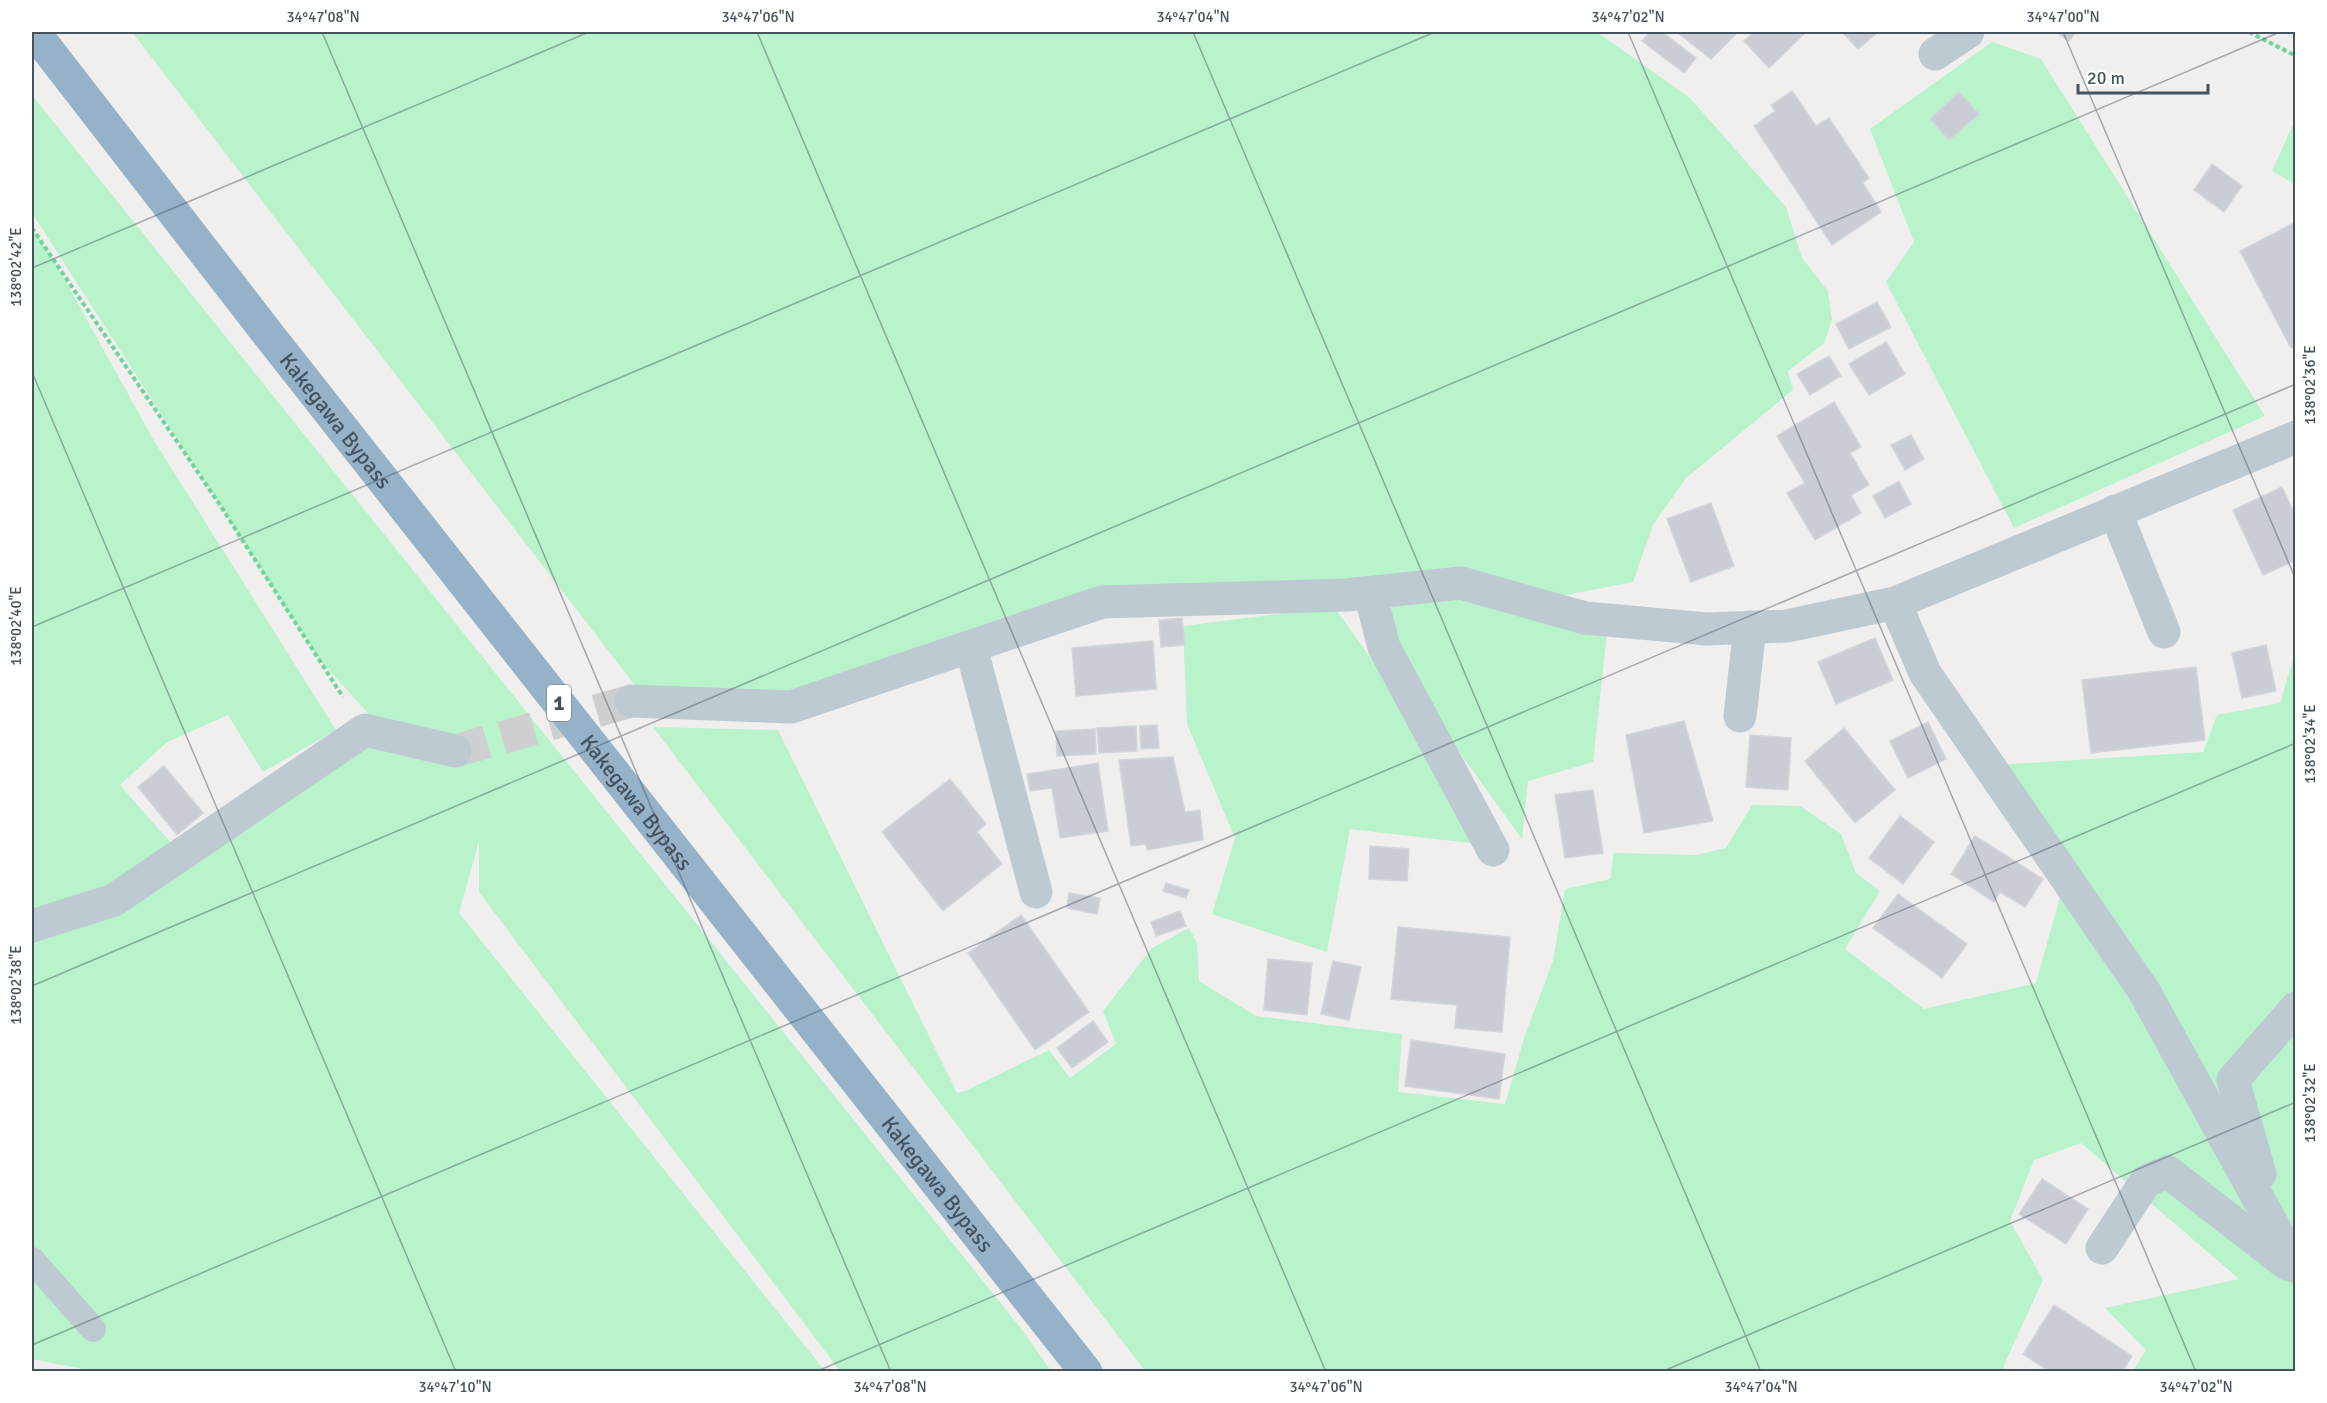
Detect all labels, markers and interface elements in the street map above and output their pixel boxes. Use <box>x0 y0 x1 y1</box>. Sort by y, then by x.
text: 34°47'08"N <box>286 8 360 26</box>
text: 34°47'06"N <box>721 8 795 26</box>
text: 34°47'04"N <box>1156 8 1230 26</box>
text: 34°47'02"N <box>1591 8 1665 26</box>
text: 34°47'00"N <box>2026 8 2100 26</box>
scale bar <box>2078 57 2208 95</box>
text: 20 m <box>2087 67 2125 89</box>
text: 138°02'42"E <box>7 227 25 307</box>
text: 138°02'36"E <box>2301 345 2319 425</box>
street label: Kakegawa Bypass <box>274 347 397 494</box>
text: 138°02'40"E <box>7 586 25 666</box>
road number: 1 <box>547 685 571 721</box>
text: 138°02'34"E <box>2301 704 2319 784</box>
street label: Kakegawa Bypass <box>575 729 698 876</box>
text: 138°02'38"E <box>7 945 25 1025</box>
text: 138°02'32"E <box>2301 1063 2319 1143</box>
street label: Kakegawa Bypass <box>875 1111 999 1257</box>
text: 34°47'10"N <box>418 1378 492 1396</box>
text: 34°47'08"N <box>853 1378 927 1396</box>
text: 34°47'06"N <box>1289 1378 1363 1396</box>
text: 34°47'04"N <box>1724 1378 1798 1396</box>
text: 34°47'02"N <box>2159 1378 2233 1396</box>

